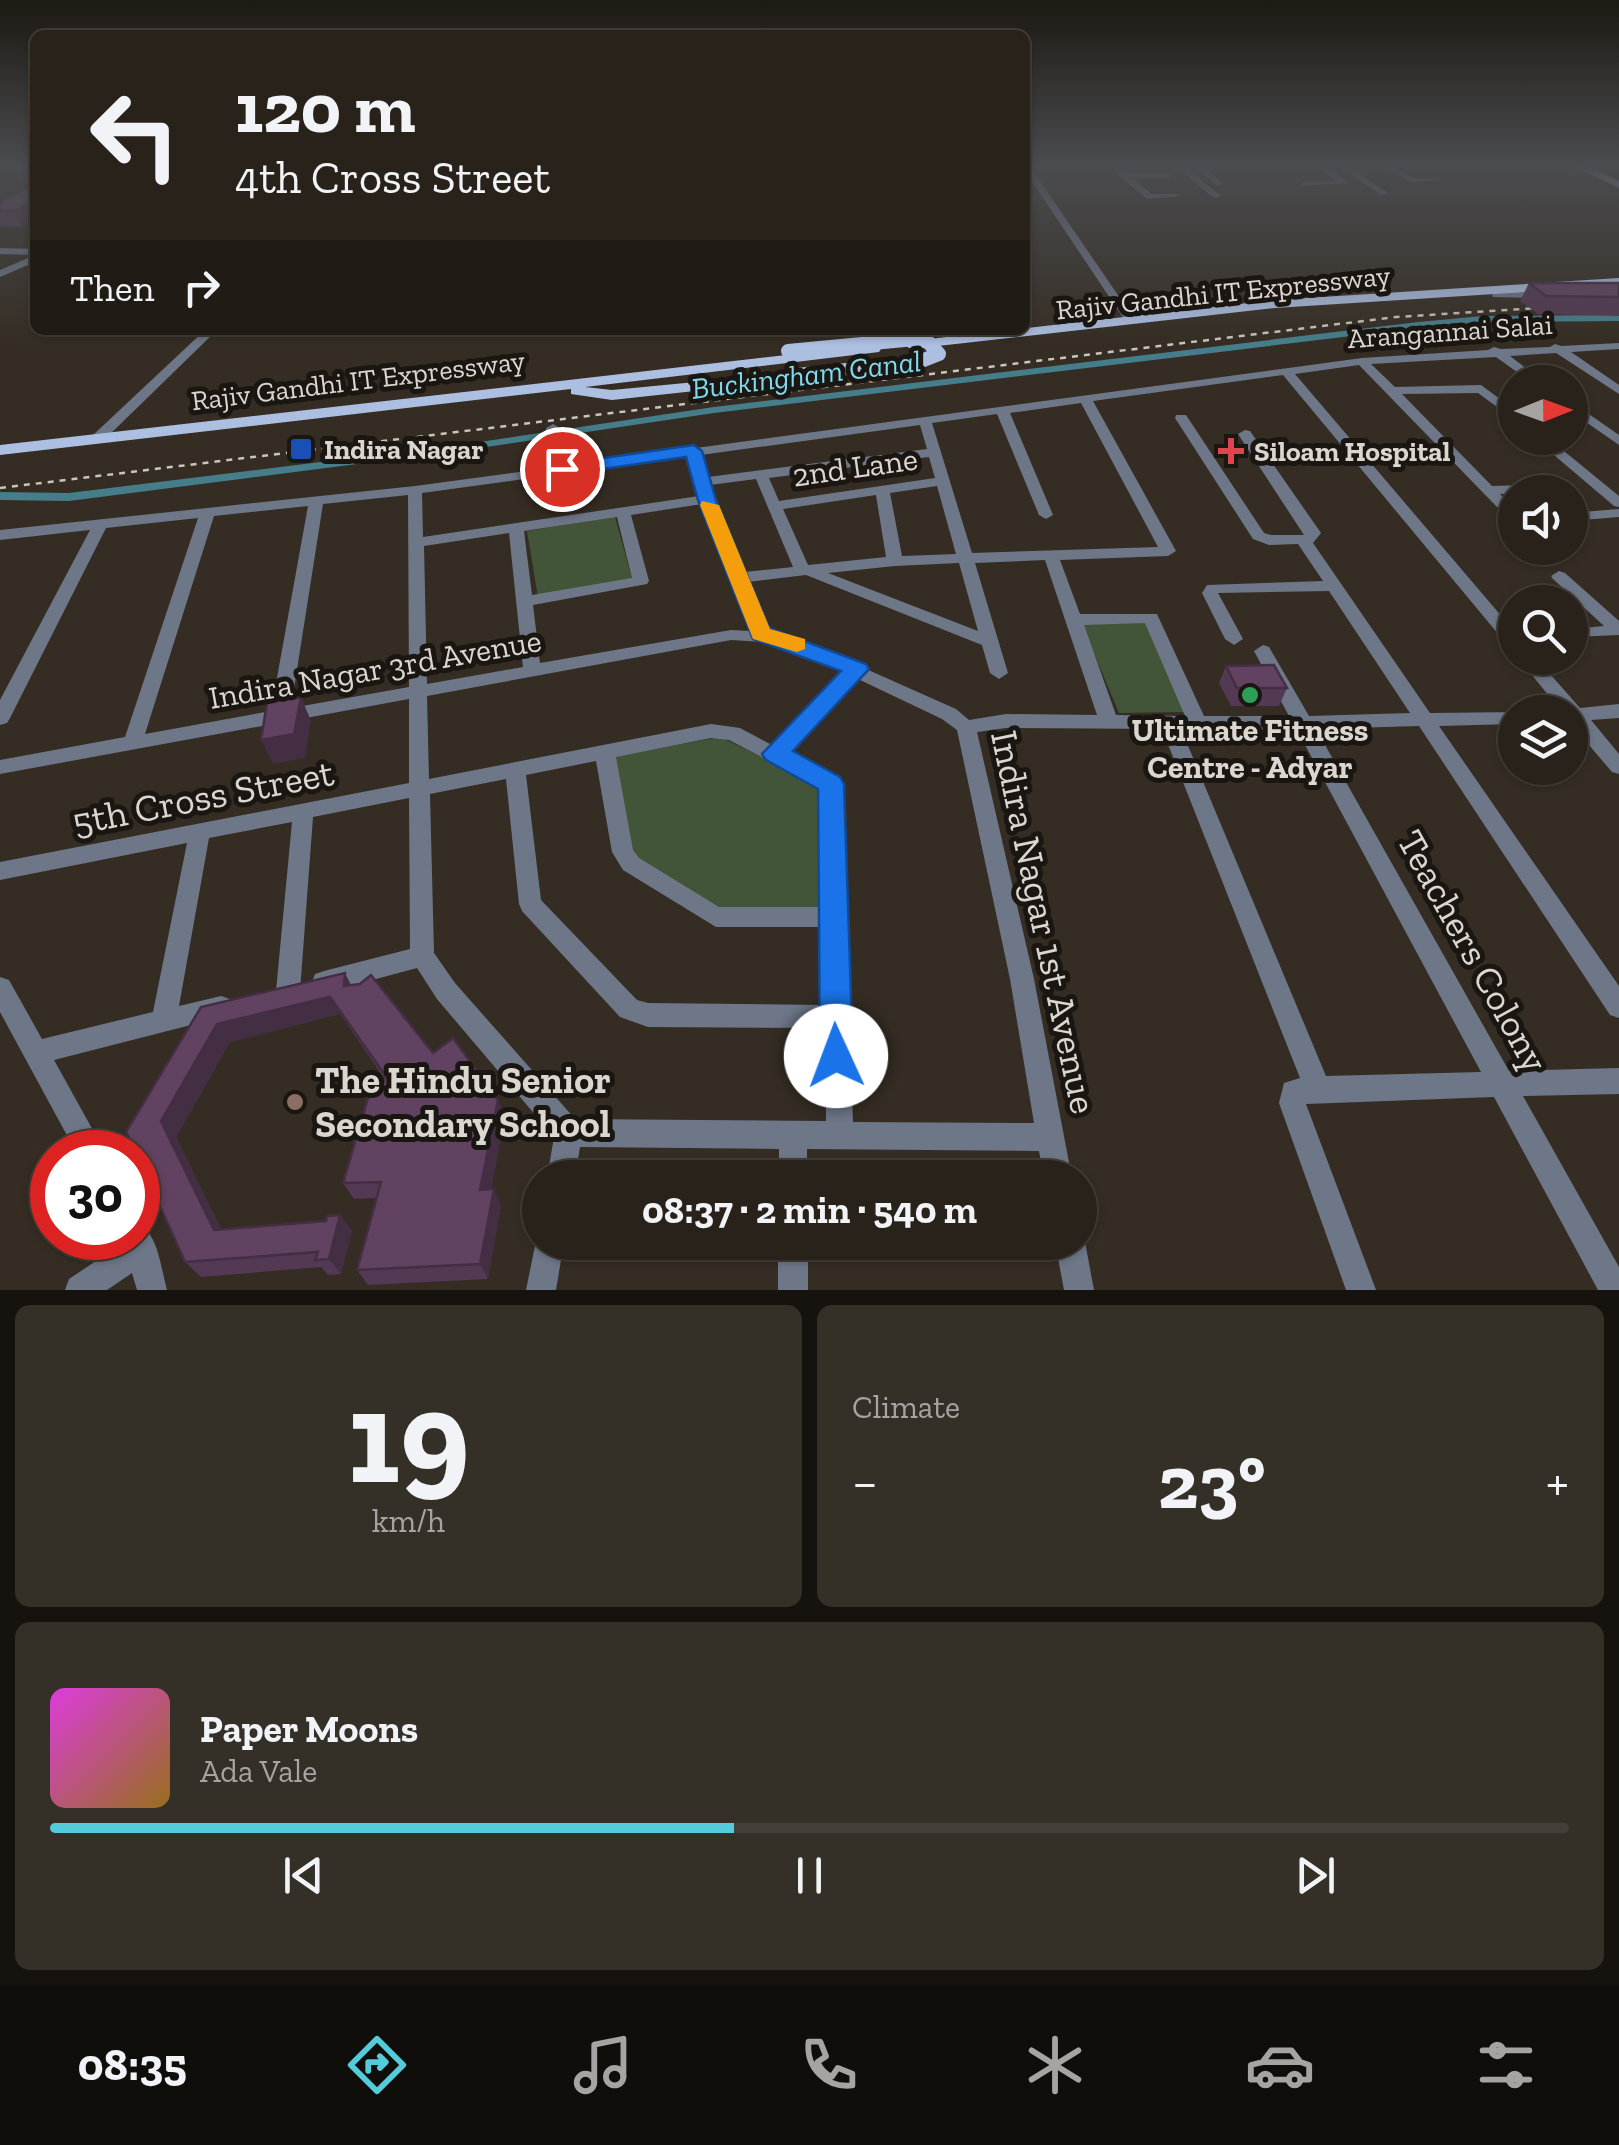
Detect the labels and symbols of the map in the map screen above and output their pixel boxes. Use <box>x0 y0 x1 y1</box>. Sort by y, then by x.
street label: Rajiv Gandhi IT Expressway <box>1054 258 1393 326</box>
street label: Arangannai Salai <box>1346 308 1554 355</box>
water label: Buckingham Canal <box>689 343 923 407</box>
street label: Rajiv Gandhi IT Expressway <box>189 344 528 417</box>
north arrow <box>1498 365 1588 455</box>
pin <box>520 427 605 512</box>
place label: Indira Nagar <box>324 433 484 466</box>
place label: Siloam Hospital <box>1254 435 1450 468</box>
marker: Indira Nagar <box>288 436 314 462</box>
marker: Siloam Hospital <box>1218 438 1244 464</box>
street label: 2nd Lane <box>790 439 920 495</box>
street label: Indira Nagar 3rd Avenue <box>206 621 544 717</box>
marker: Ultimate Fitness Centre - Adyar <box>1239 684 1261 706</box>
place label: Ultimate Fitness Centre - Adyar <box>1131 711 1369 786</box>
street label: Indira Nagar 1st Avenue <box>981 726 1107 1118</box>
street label: 5th Cross Street <box>68 749 338 845</box>
street label: Teachers Colony <box>1388 822 1559 1080</box>
position arrow <box>784 1004 888 1108</box>
place label: The Hindu Senior Secondary School <box>315 1057 611 1147</box>
marker: The Hindu Senior Secondary School <box>284 1091 306 1113</box>
speed limit sign: 30 <box>30 1130 160 1260</box>

